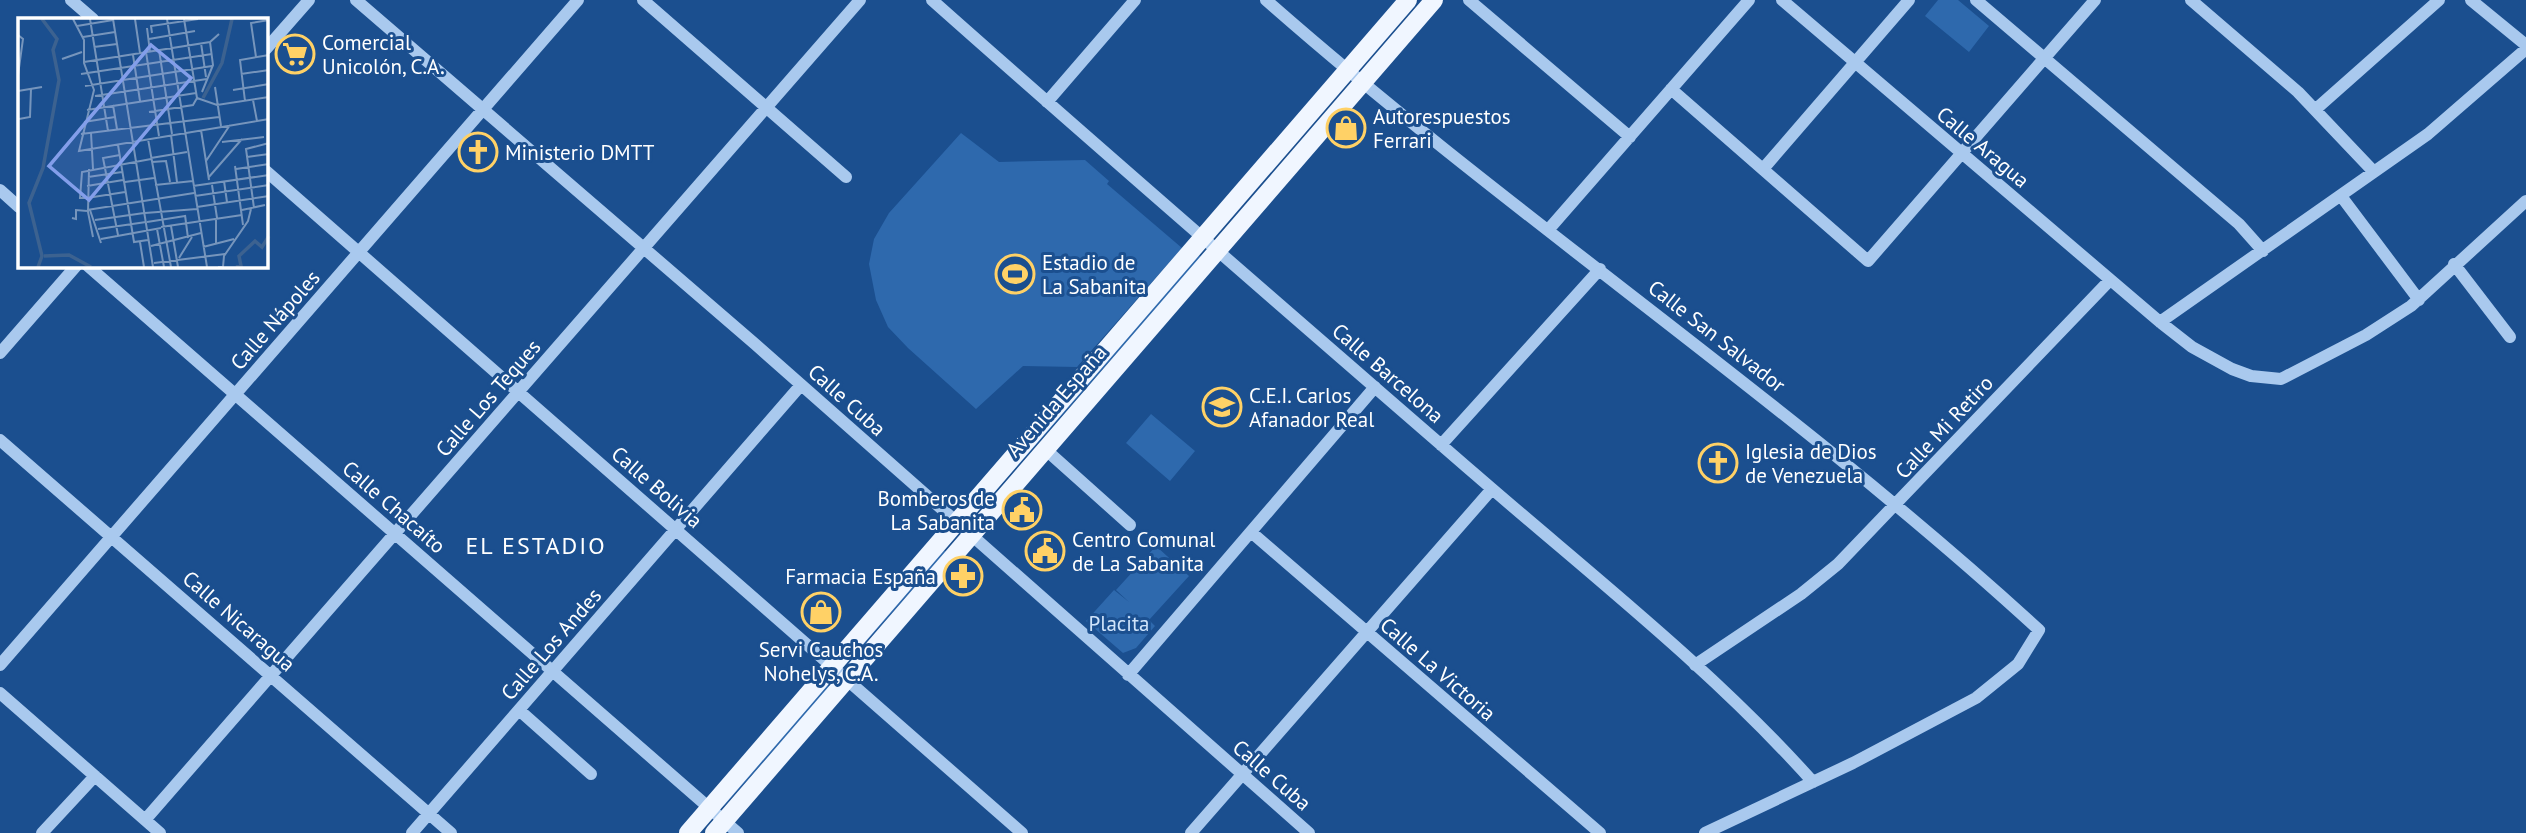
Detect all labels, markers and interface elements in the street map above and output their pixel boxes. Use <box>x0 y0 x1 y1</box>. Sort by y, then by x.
inset map <box>18 18 268 268</box>
place label: Comercial Unicolón, C.A. <box>322 29 444 80</box>
supermarket icon: Comercial Unicolón, C.A. <box>274 33 316 75</box>
street label: Calle Aragua <box>1931 100 2035 194</box>
place label: Autorespuestos Ferrari <box>1373 103 1511 154</box>
shop icon: Autorespuestos Ferrari <box>1325 107 1367 149</box>
church icon: Ministerio DMTT <box>457 131 499 173</box>
place label: Ministerio DMTT <box>505 139 655 166</box>
place label: Estadio de La Sabanita <box>1042 249 1146 300</box>
sports icon: Estadio de La Sabanita <box>994 253 1036 295</box>
street label: Calle Nápoles <box>224 265 326 375</box>
street label: Calle San Salvador <box>1643 274 1791 398</box>
street label: Calle Barcelona <box>1327 317 1449 429</box>
street label: Calle Los Teques <box>430 334 546 462</box>
street label: Avenida España <box>1000 339 1112 463</box>
street label: Calle Cuba <box>803 358 891 442</box>
street label: Calle Mi Retiro <box>1889 370 1999 484</box>
place label: C.E.I. Carlos Afanador Real <box>1249 382 1374 433</box>
school or university icon: C.E.I. Carlos Afanador Real <box>1201 386 1243 428</box>
place label: Iglesia de Dios de Venezuela <box>1745 438 1877 489</box>
street label: Calle Bolivia <box>606 440 708 534</box>
church icon: Iglesia de Dios de Venezuela <box>1697 442 1739 484</box>
street label: Calle Chacaíto <box>337 455 451 559</box>
place label: Bomberos de La Sabanita <box>878 485 995 536</box>
public building icon: Bomberos de La Sabanita <box>1001 489 1043 531</box>
place label: Centro Comunal de La Sabanita <box>1072 526 1215 577</box>
district label: EL ESTADIO <box>465 530 607 561</box>
public building icon: Centro Comunal de La Sabanita <box>1024 530 1066 572</box>
pharmacy icon: Farmacia España <box>942 555 984 597</box>
place label: Farmacia España <box>785 563 936 590</box>
street label: Calle Nicaragua <box>177 565 301 677</box>
street label: Calle Los Andes <box>495 582 607 706</box>
shop icon: Servi Cauchos Nohelys, C.A. <box>800 591 842 633</box>
park label: Placita <box>1089 610 1149 637</box>
street label: Calle La Victoria <box>1375 611 1501 727</box>
place label: Servi Cauchos Nohelys, C.A. <box>759 636 883 687</box>
street label: Calle Cuba <box>1227 734 1317 816</box>

